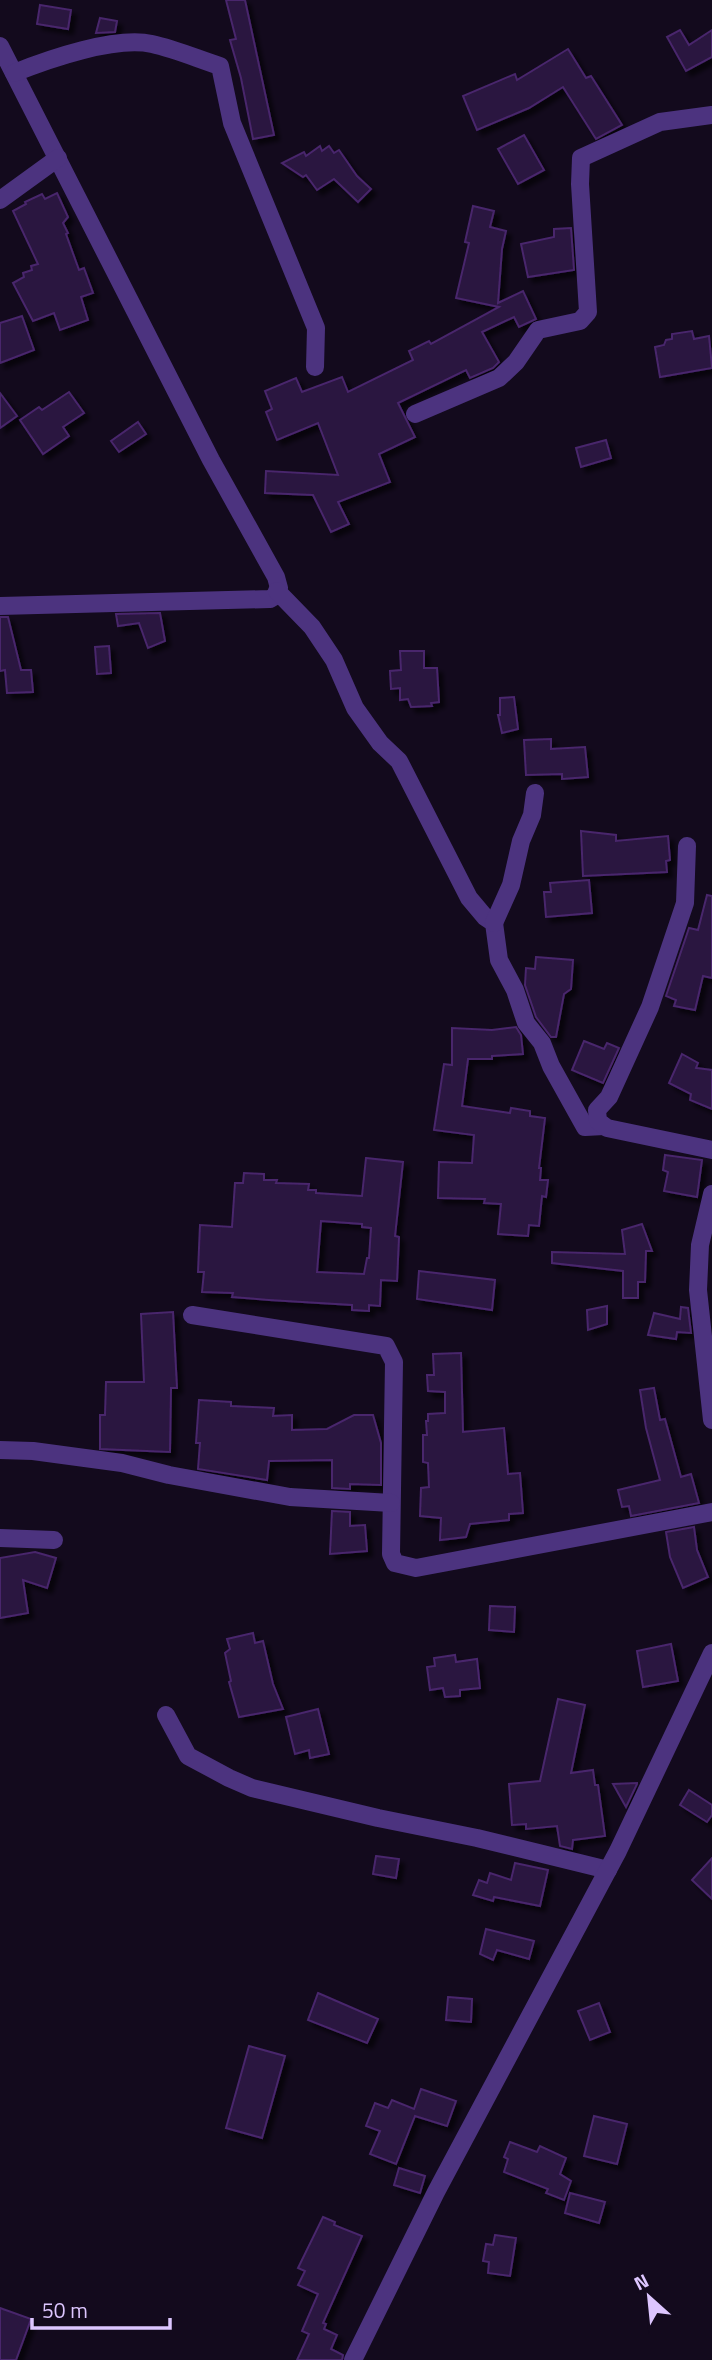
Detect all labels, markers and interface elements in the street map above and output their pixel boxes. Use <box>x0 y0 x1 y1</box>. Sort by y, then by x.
north arrow <box>614 2262 684 2332</box>
text: N <box>629 2265 654 2297</box>
scale bar <box>32 2286 170 2330</box>
text: 50 m <box>42 2294 88 2326</box>

